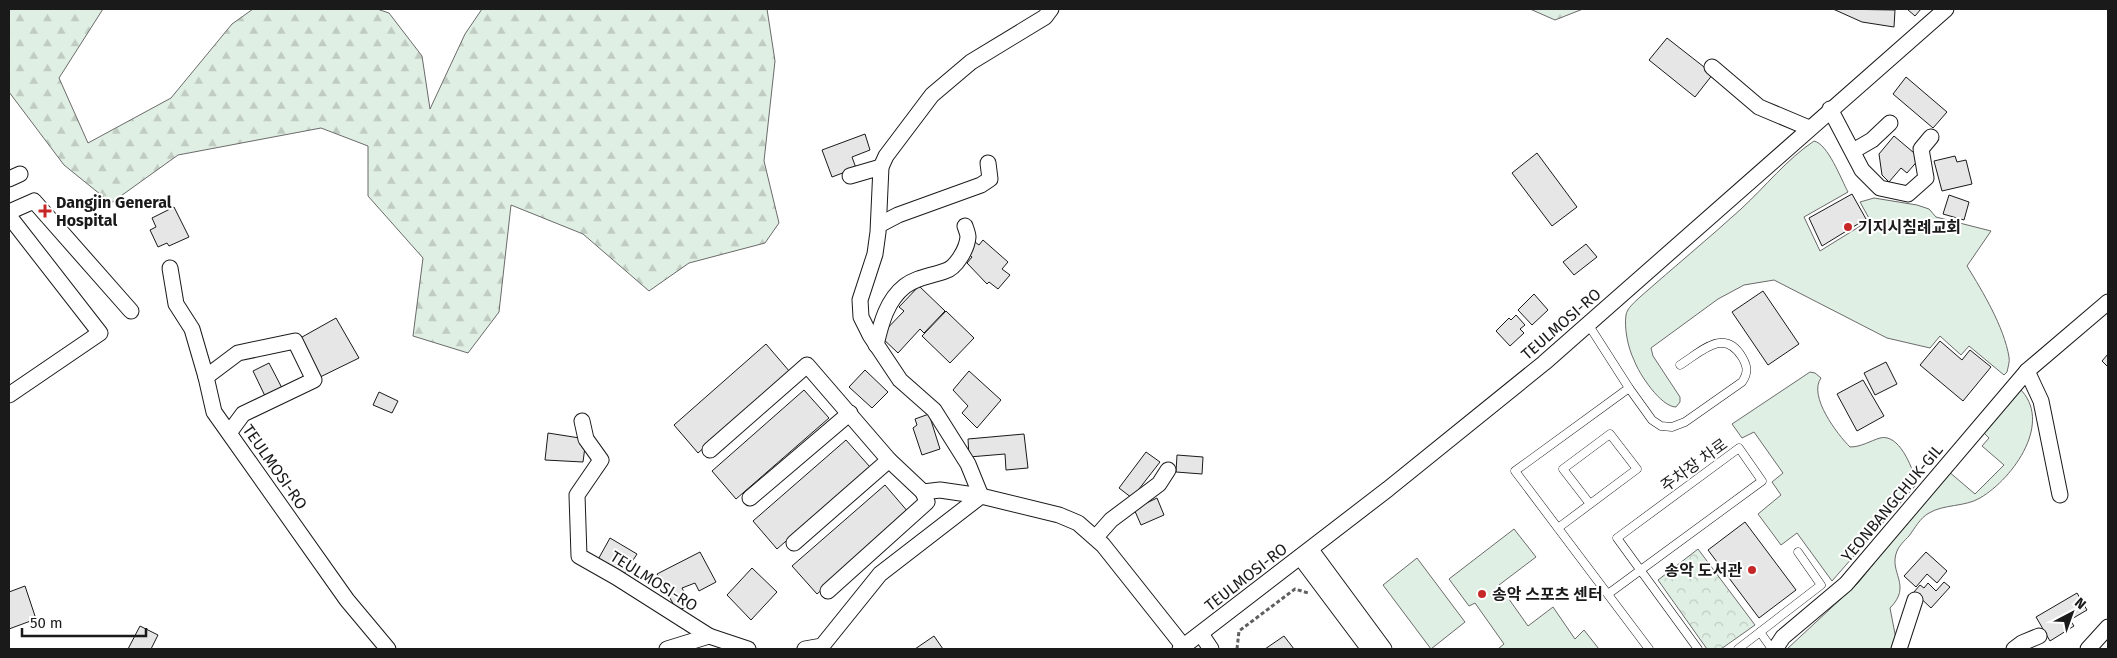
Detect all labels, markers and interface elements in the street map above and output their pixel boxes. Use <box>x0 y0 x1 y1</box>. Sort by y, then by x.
place label: Dangjin General Hospital <box>56 193 172 230</box>
marker: Dangjin General Hospital <box>38 204 52 218</box>
place label: 기지시침례교회 <box>1858 218 1961 237</box>
marker: 기지시침례교회 <box>1842 221 1854 233</box>
street label: TEULMOSI-RO <box>1517 284 1605 364</box>
street label: TEULMOSI-RO <box>239 421 311 513</box>
street label: 주차장 차로 <box>1657 434 1731 496</box>
street label: YEONBANGCHUK-GIL <box>1837 440 1947 566</box>
street label: TEULMOSI-RO <box>1201 539 1291 615</box>
street label: TEULMOSI-RO <box>607 547 701 615</box>
place label: 송악 도서관 <box>1665 561 1742 580</box>
marker: 송악 도서관 <box>1746 564 1758 576</box>
place label: 송악 스포츠 센터 <box>1492 585 1603 604</box>
marker: 송악 스포츠 센터 <box>1476 588 1488 600</box>
north arrow <box>2047 588 2097 638</box>
text: N <box>2071 594 2089 613</box>
scale bar <box>22 606 146 638</box>
text: 50 m <box>30 614 63 632</box>

